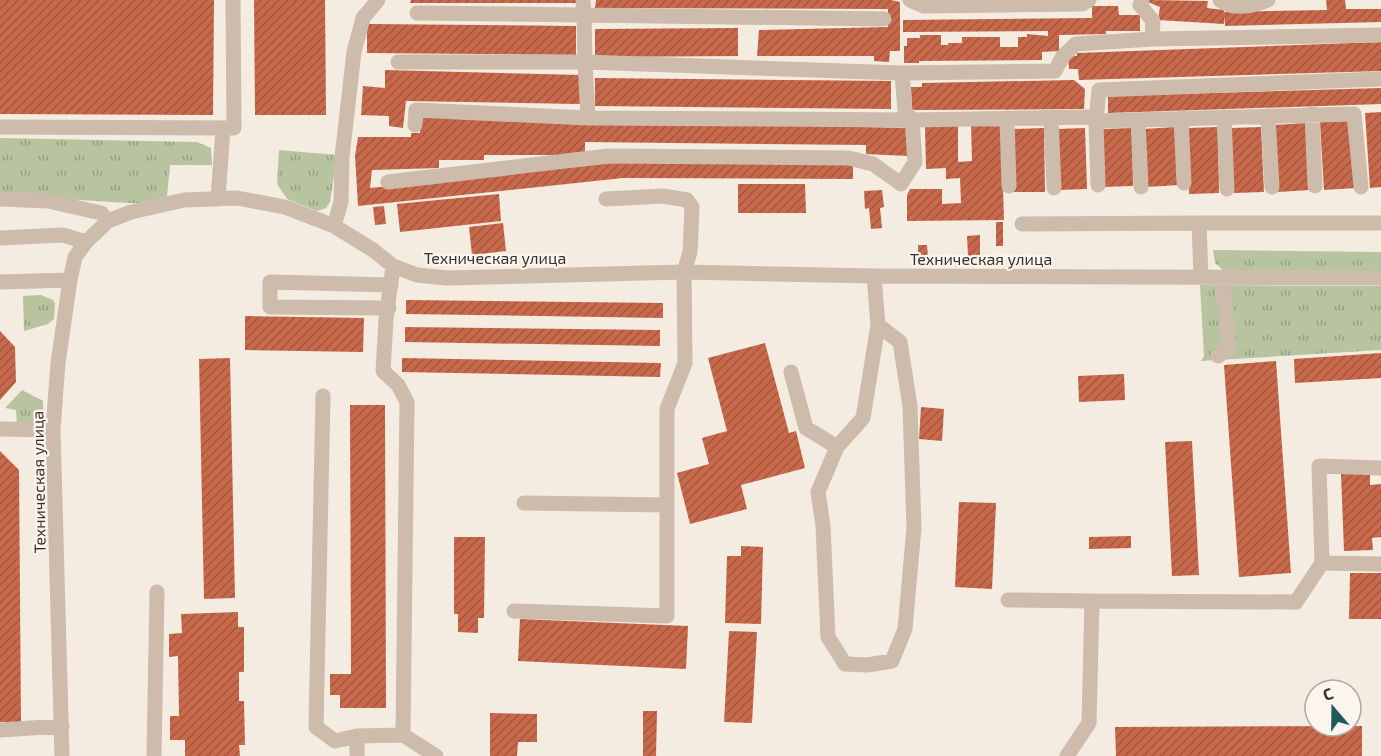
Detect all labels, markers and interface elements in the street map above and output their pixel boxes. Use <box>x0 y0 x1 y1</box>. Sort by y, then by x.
street label: Техническая улица <box>424 248 566 268</box>
street label: Техническая улица <box>910 249 1052 269</box>
street label: Техническая улица <box>27 411 50 553</box>
north arrow <box>1303 678 1363 738</box>
text: С <box>1320 683 1335 704</box>

